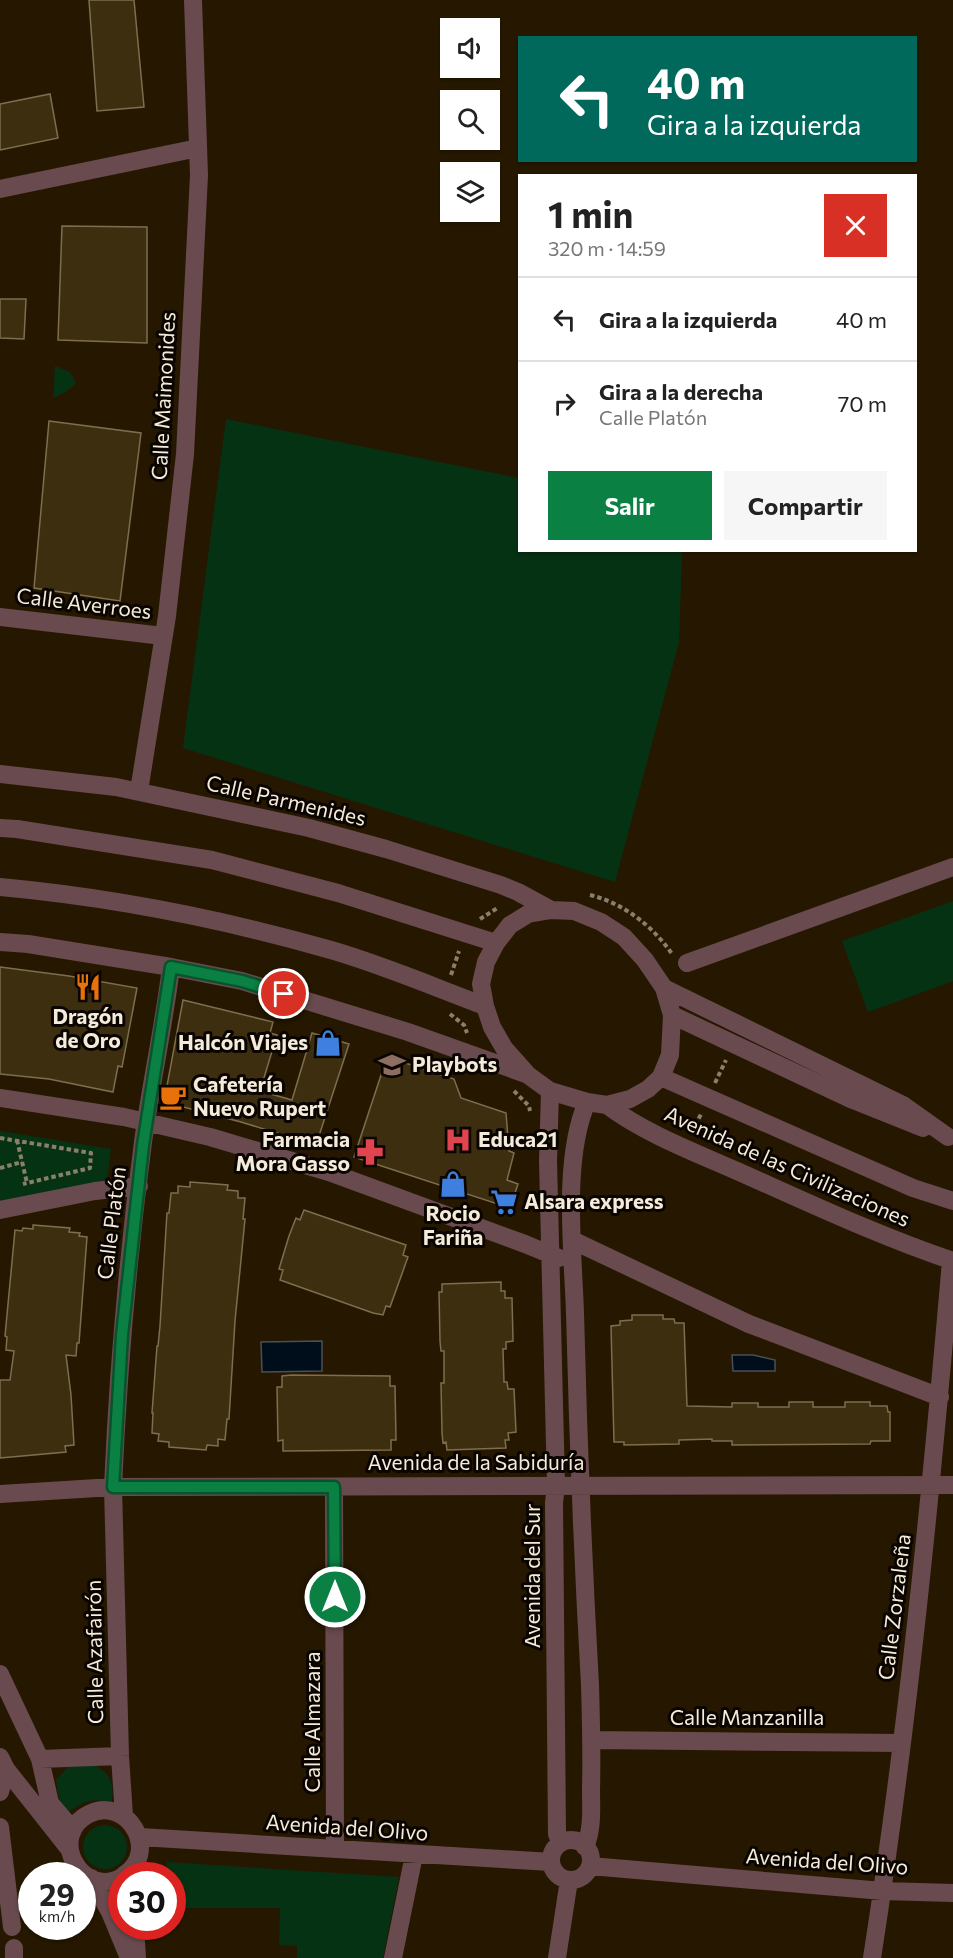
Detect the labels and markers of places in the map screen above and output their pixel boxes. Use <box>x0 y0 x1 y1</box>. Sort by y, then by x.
pin <box>258 968 309 1019</box>
restaurant icon: Dragón de Oro <box>73 972 103 1002</box>
place label: Dragón de Oro <box>53 1003 123 1052</box>
shop icon: Halcón Viajes <box>313 1028 343 1058</box>
place label: Halcón Viajes <box>178 1029 308 1054</box>
school or university icon: Playbots <box>377 1050 407 1080</box>
place label: Playbots <box>412 1051 497 1076</box>
place label: Cafetería Nuevo Rupert <box>193 1071 326 1120</box>
cafe icon: Cafetería Nuevo Rupert <box>158 1082 188 1112</box>
hospital icon: Educa21 <box>443 1125 473 1155</box>
place label: Farmacia Mora Gasso <box>235 1126 350 1175</box>
place label: Educa21 <box>478 1126 558 1151</box>
pharmacy icon: Farmacia Mora Gasso <box>355 1137 385 1167</box>
shop icon: Rocio Fariña <box>438 1169 468 1199</box>
supermarket icon: Alsara express <box>489 1187 519 1217</box>
place label: Alsara express <box>524 1188 664 1213</box>
place label: Rocio Fariña <box>423 1200 483 1249</box>

